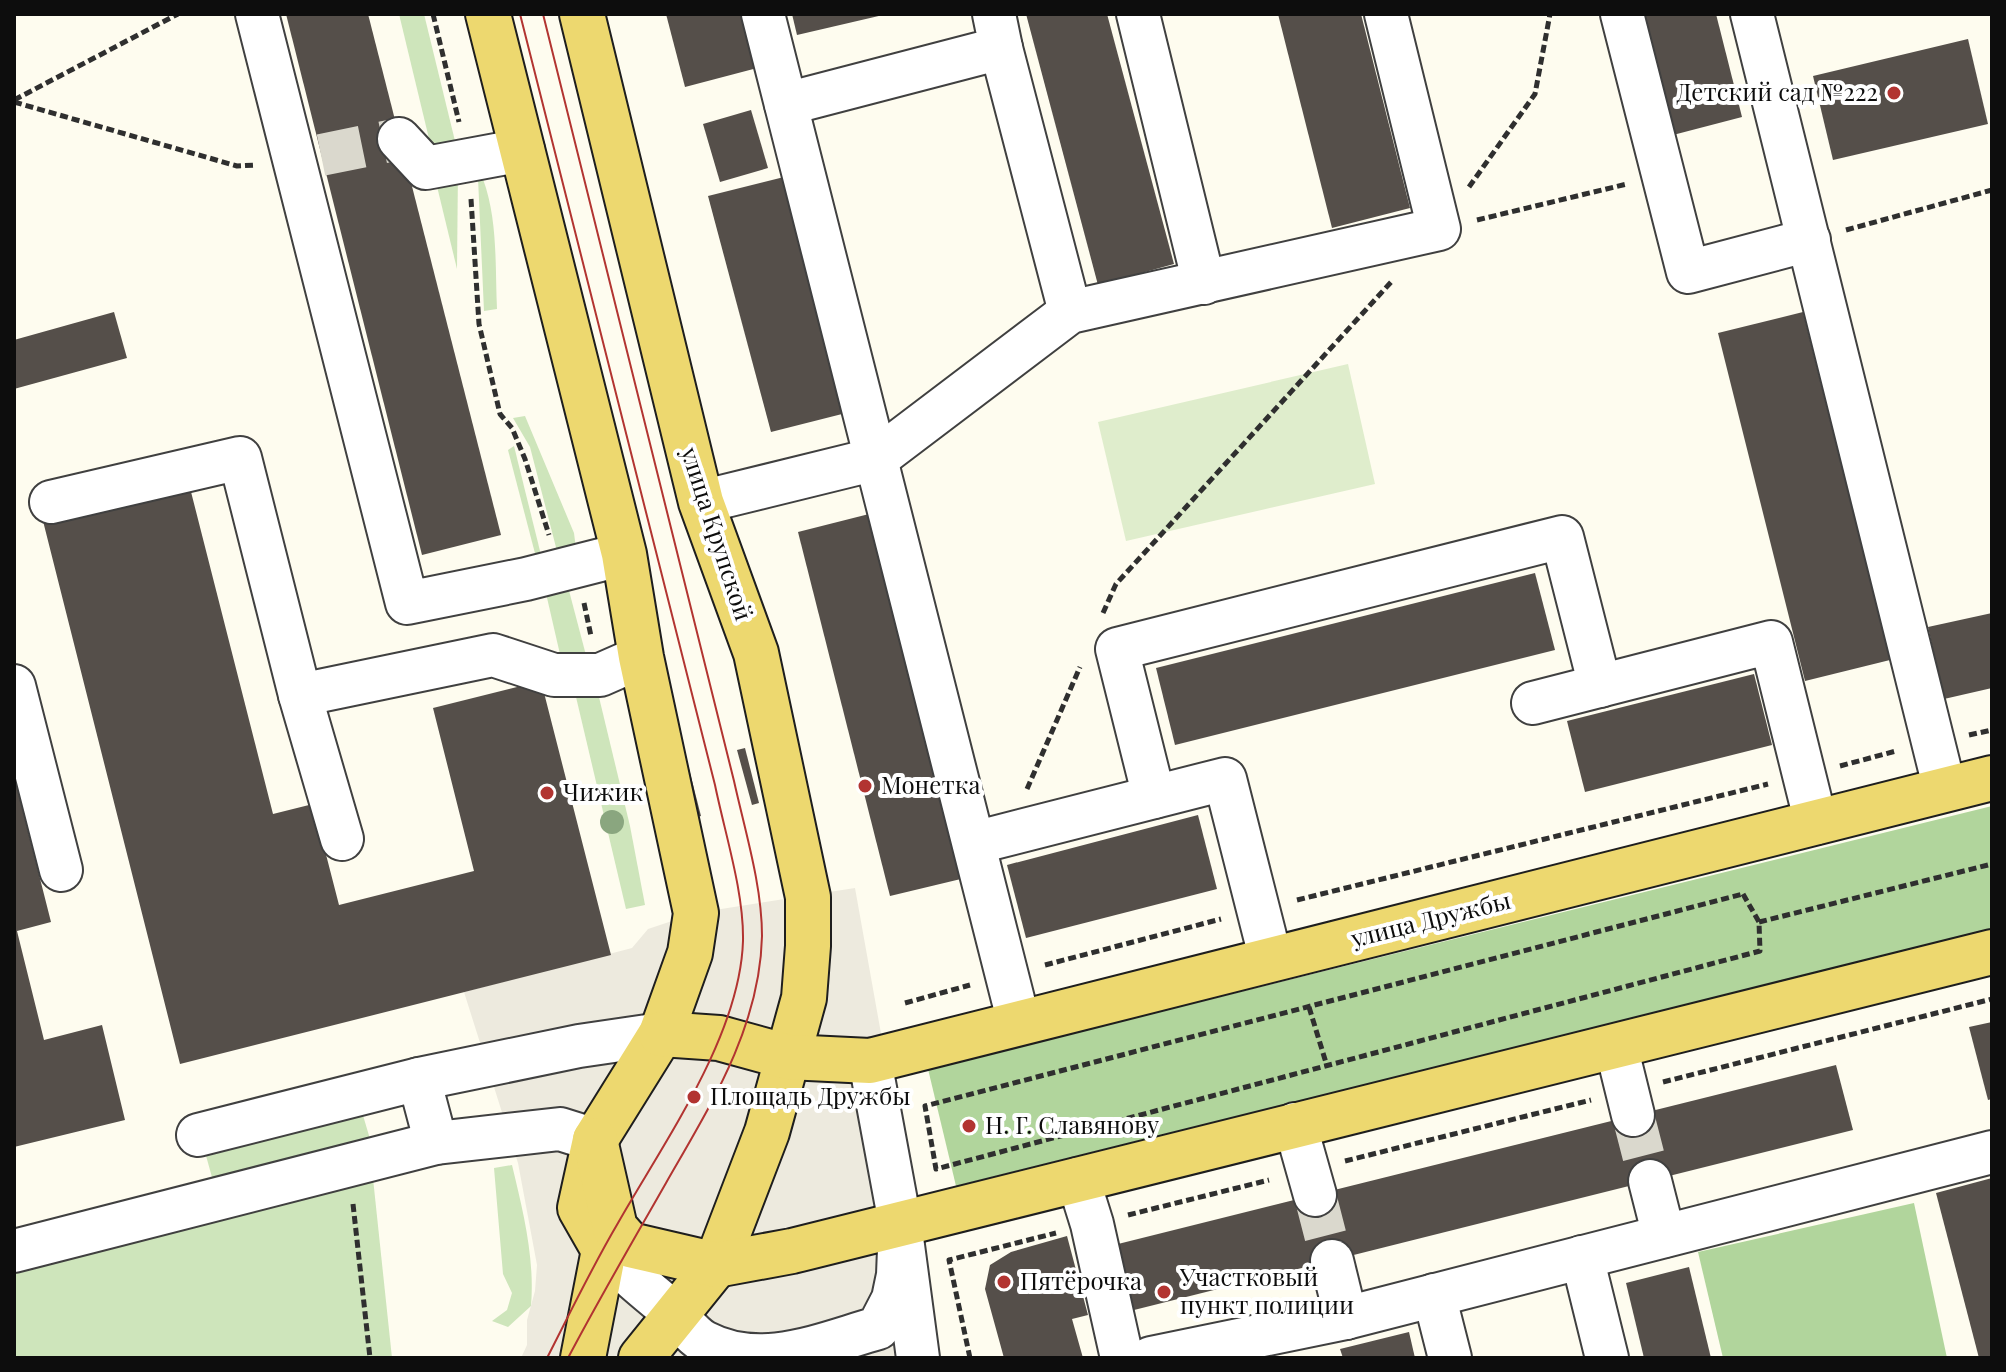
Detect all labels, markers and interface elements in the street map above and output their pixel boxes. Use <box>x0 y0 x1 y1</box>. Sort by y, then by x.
place label: Детский сад №222 <box>1677 75 1878 107</box>
marker: Детский сад №222 <box>1885 84 1903 102</box>
street label: улица Крупской <box>674 442 761 624</box>
place label: Монетка <box>881 768 980 800</box>
place label: Чижик <box>563 775 643 807</box>
marker: Монетка <box>856 777 874 795</box>
marker: Чижик <box>538 784 556 802</box>
street label: улица Дружбы <box>1346 883 1514 954</box>
place label: Площадь Дружбы <box>710 1079 910 1111</box>
marker: Площадь Дружбы <box>685 1088 703 1106</box>
place label: Н. Г. Славянову <box>985 1108 1159 1140</box>
marker: Н. Г. Славянову <box>960 1117 978 1135</box>
place label: Участковый пункт полиции <box>1179 1260 1354 1320</box>
place label: Пятёрочка <box>1020 1264 1142 1296</box>
marker: Пятёрочка <box>995 1273 1013 1291</box>
marker: Участковый пункт полиции <box>1155 1283 1173 1301</box>

